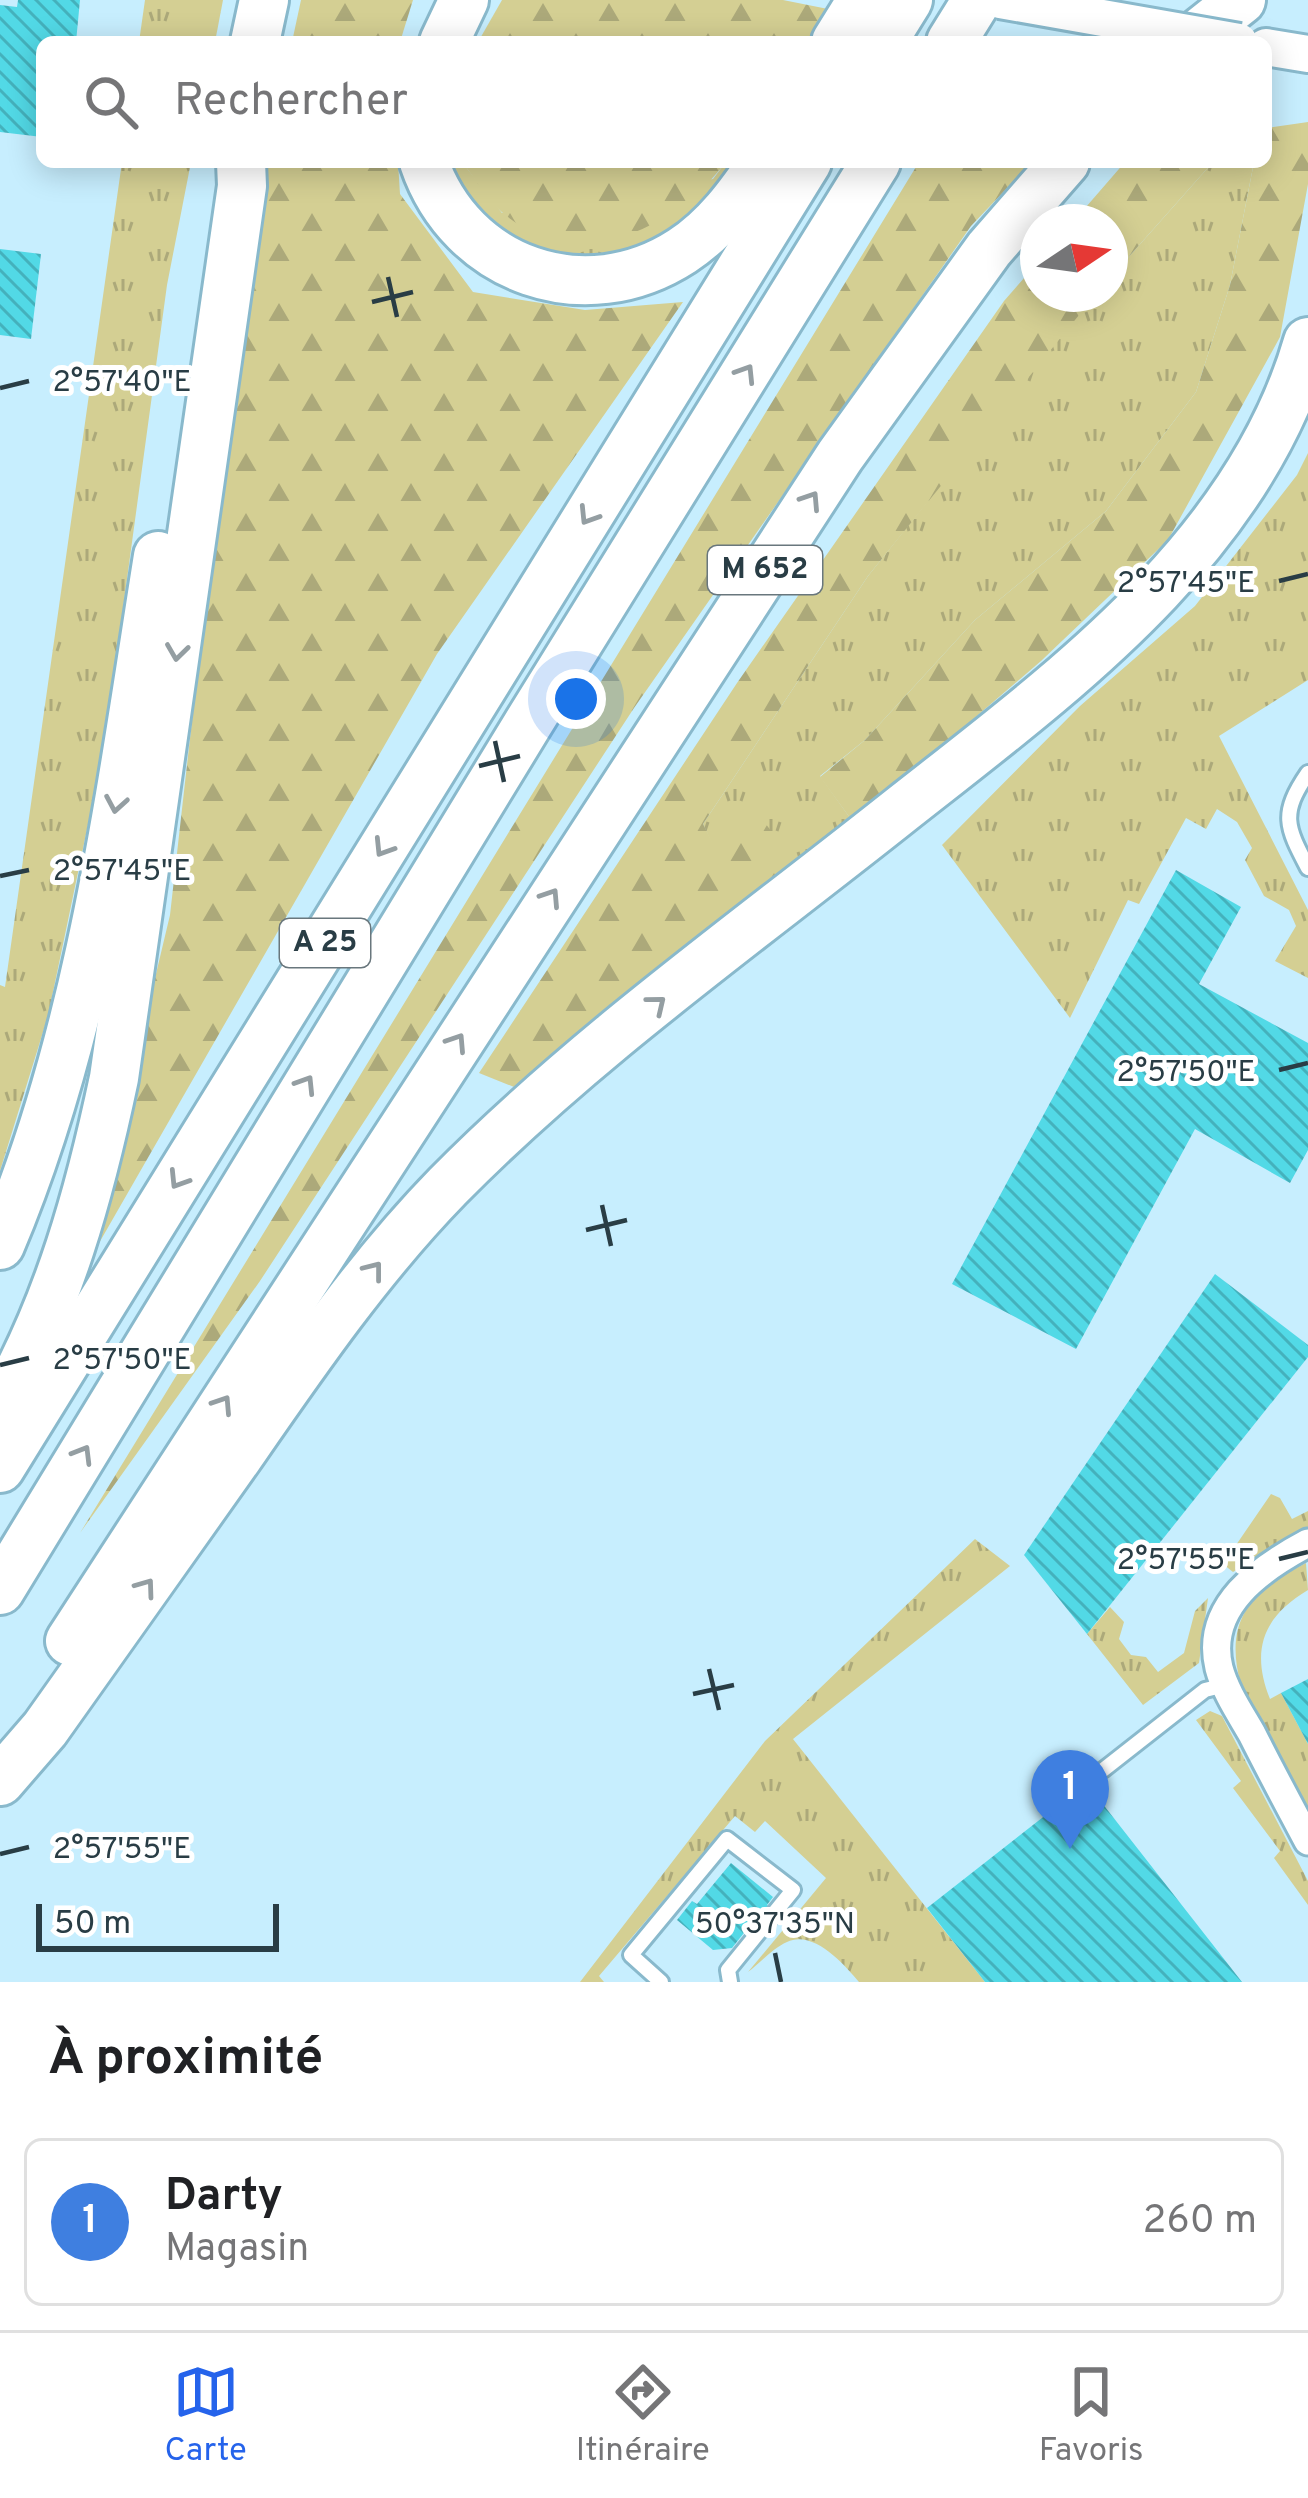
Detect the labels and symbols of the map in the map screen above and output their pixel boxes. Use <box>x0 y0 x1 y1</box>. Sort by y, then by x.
north arrow <box>1020 204 1128 312</box>
one-way arrow <box>731 364 753 386</box>
text: 2°57'40"E <box>53 365 192 402</box>
one-way arrow <box>796 492 818 514</box>
one-way arrow <box>580 503 602 525</box>
road number: M 652 <box>708 546 822 594</box>
text: 2°57'45"E <box>1117 566 1255 603</box>
one-way arrow <box>165 643 191 662</box>
your location <box>546 669 606 729</box>
one-way arrow <box>104 793 129 813</box>
one-way arrow <box>375 835 397 857</box>
text: 2°57'45"E <box>53 854 191 891</box>
one-way arrow <box>537 888 560 910</box>
road number: A 25 <box>280 919 370 967</box>
one-way arrow <box>644 997 666 1018</box>
one-way arrow <box>443 1033 465 1055</box>
text: 2°57'50"E <box>1117 1055 1255 1092</box>
one-way arrow <box>292 1075 314 1097</box>
one-way arrow <box>170 1167 192 1189</box>
one-way arrow <box>360 1262 381 1284</box>
text: 2°57'50"E <box>53 1343 191 1380</box>
one-way arrow <box>209 1396 231 1418</box>
one-way arrow <box>69 1445 91 1467</box>
text: 2°57'55"E <box>1117 1543 1255 1580</box>
one-way arrow <box>132 1578 154 1600</box>
pin: 1 <box>1031 1750 1109 1849</box>
text: 2°57'55"E <box>53 1832 191 1869</box>
scale bar <box>36 1898 279 1951</box>
text: 50°37'35"N <box>695 1907 855 1944</box>

